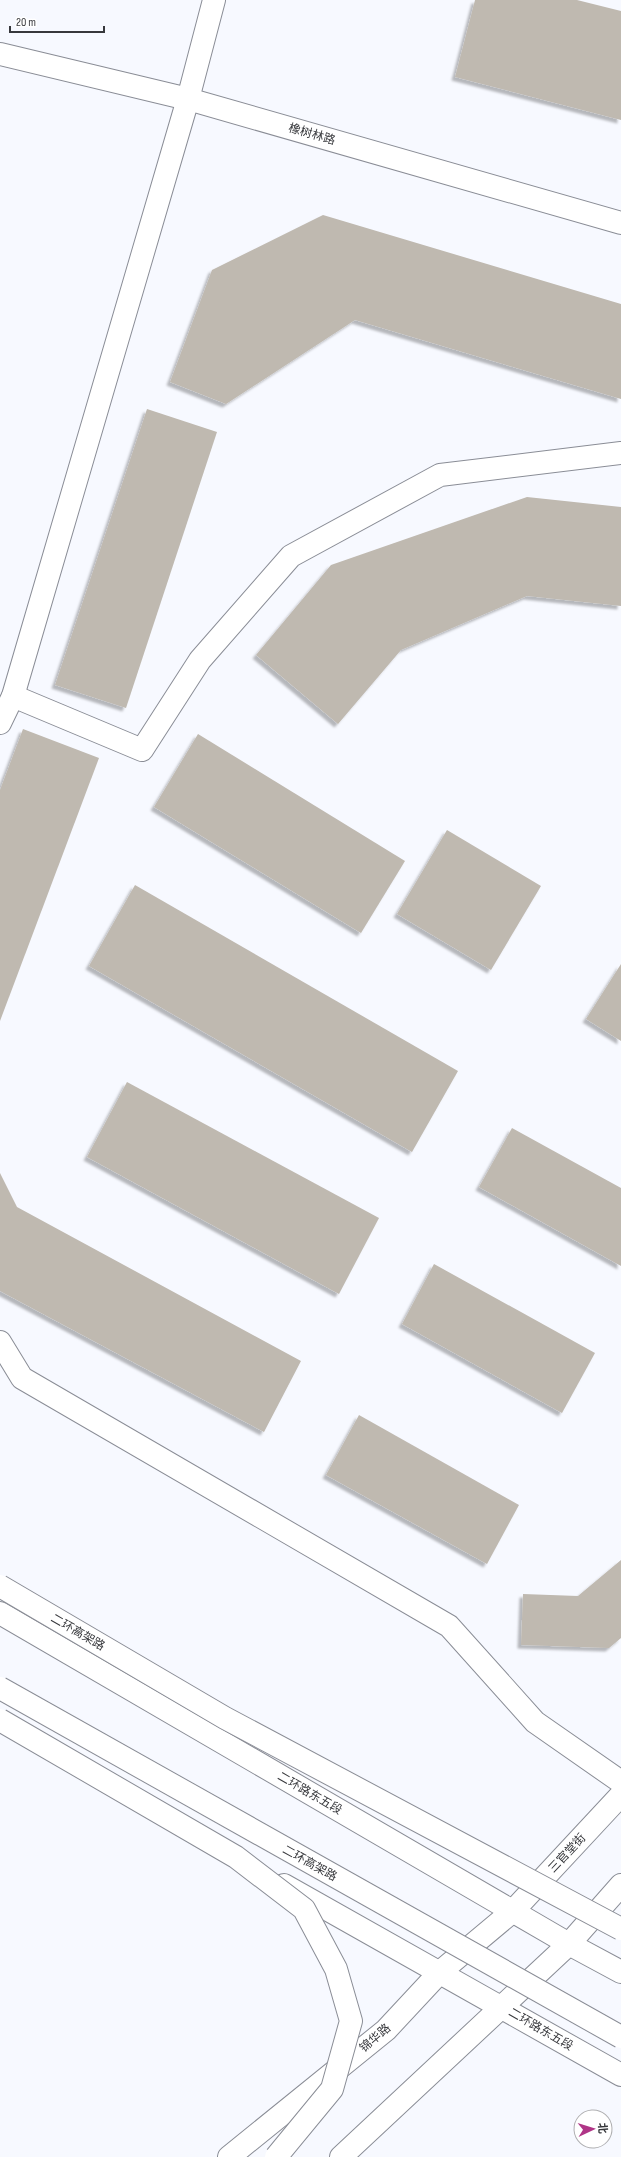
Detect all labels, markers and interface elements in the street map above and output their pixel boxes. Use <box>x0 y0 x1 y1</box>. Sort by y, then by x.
scale bar <box>10 8 104 34</box>
text: 20 m <box>16 15 36 30</box>
street label: 橡树林路 <box>287 121 337 148</box>
street label: 二环高架路 <box>48 1611 107 1654</box>
street label: 二环路东五段 <box>275 1769 345 1818</box>
street label: 三官堂街 <box>546 1831 589 1876</box>
street label: 二环高架路 <box>280 1842 340 1885</box>
street label: 二环路东五段 <box>506 2005 576 2054</box>
street label: 锦华路 <box>357 2021 394 2056</box>
north arrow <box>573 2109 613 2149</box>
text: 北 <box>596 2122 609 2134</box>

